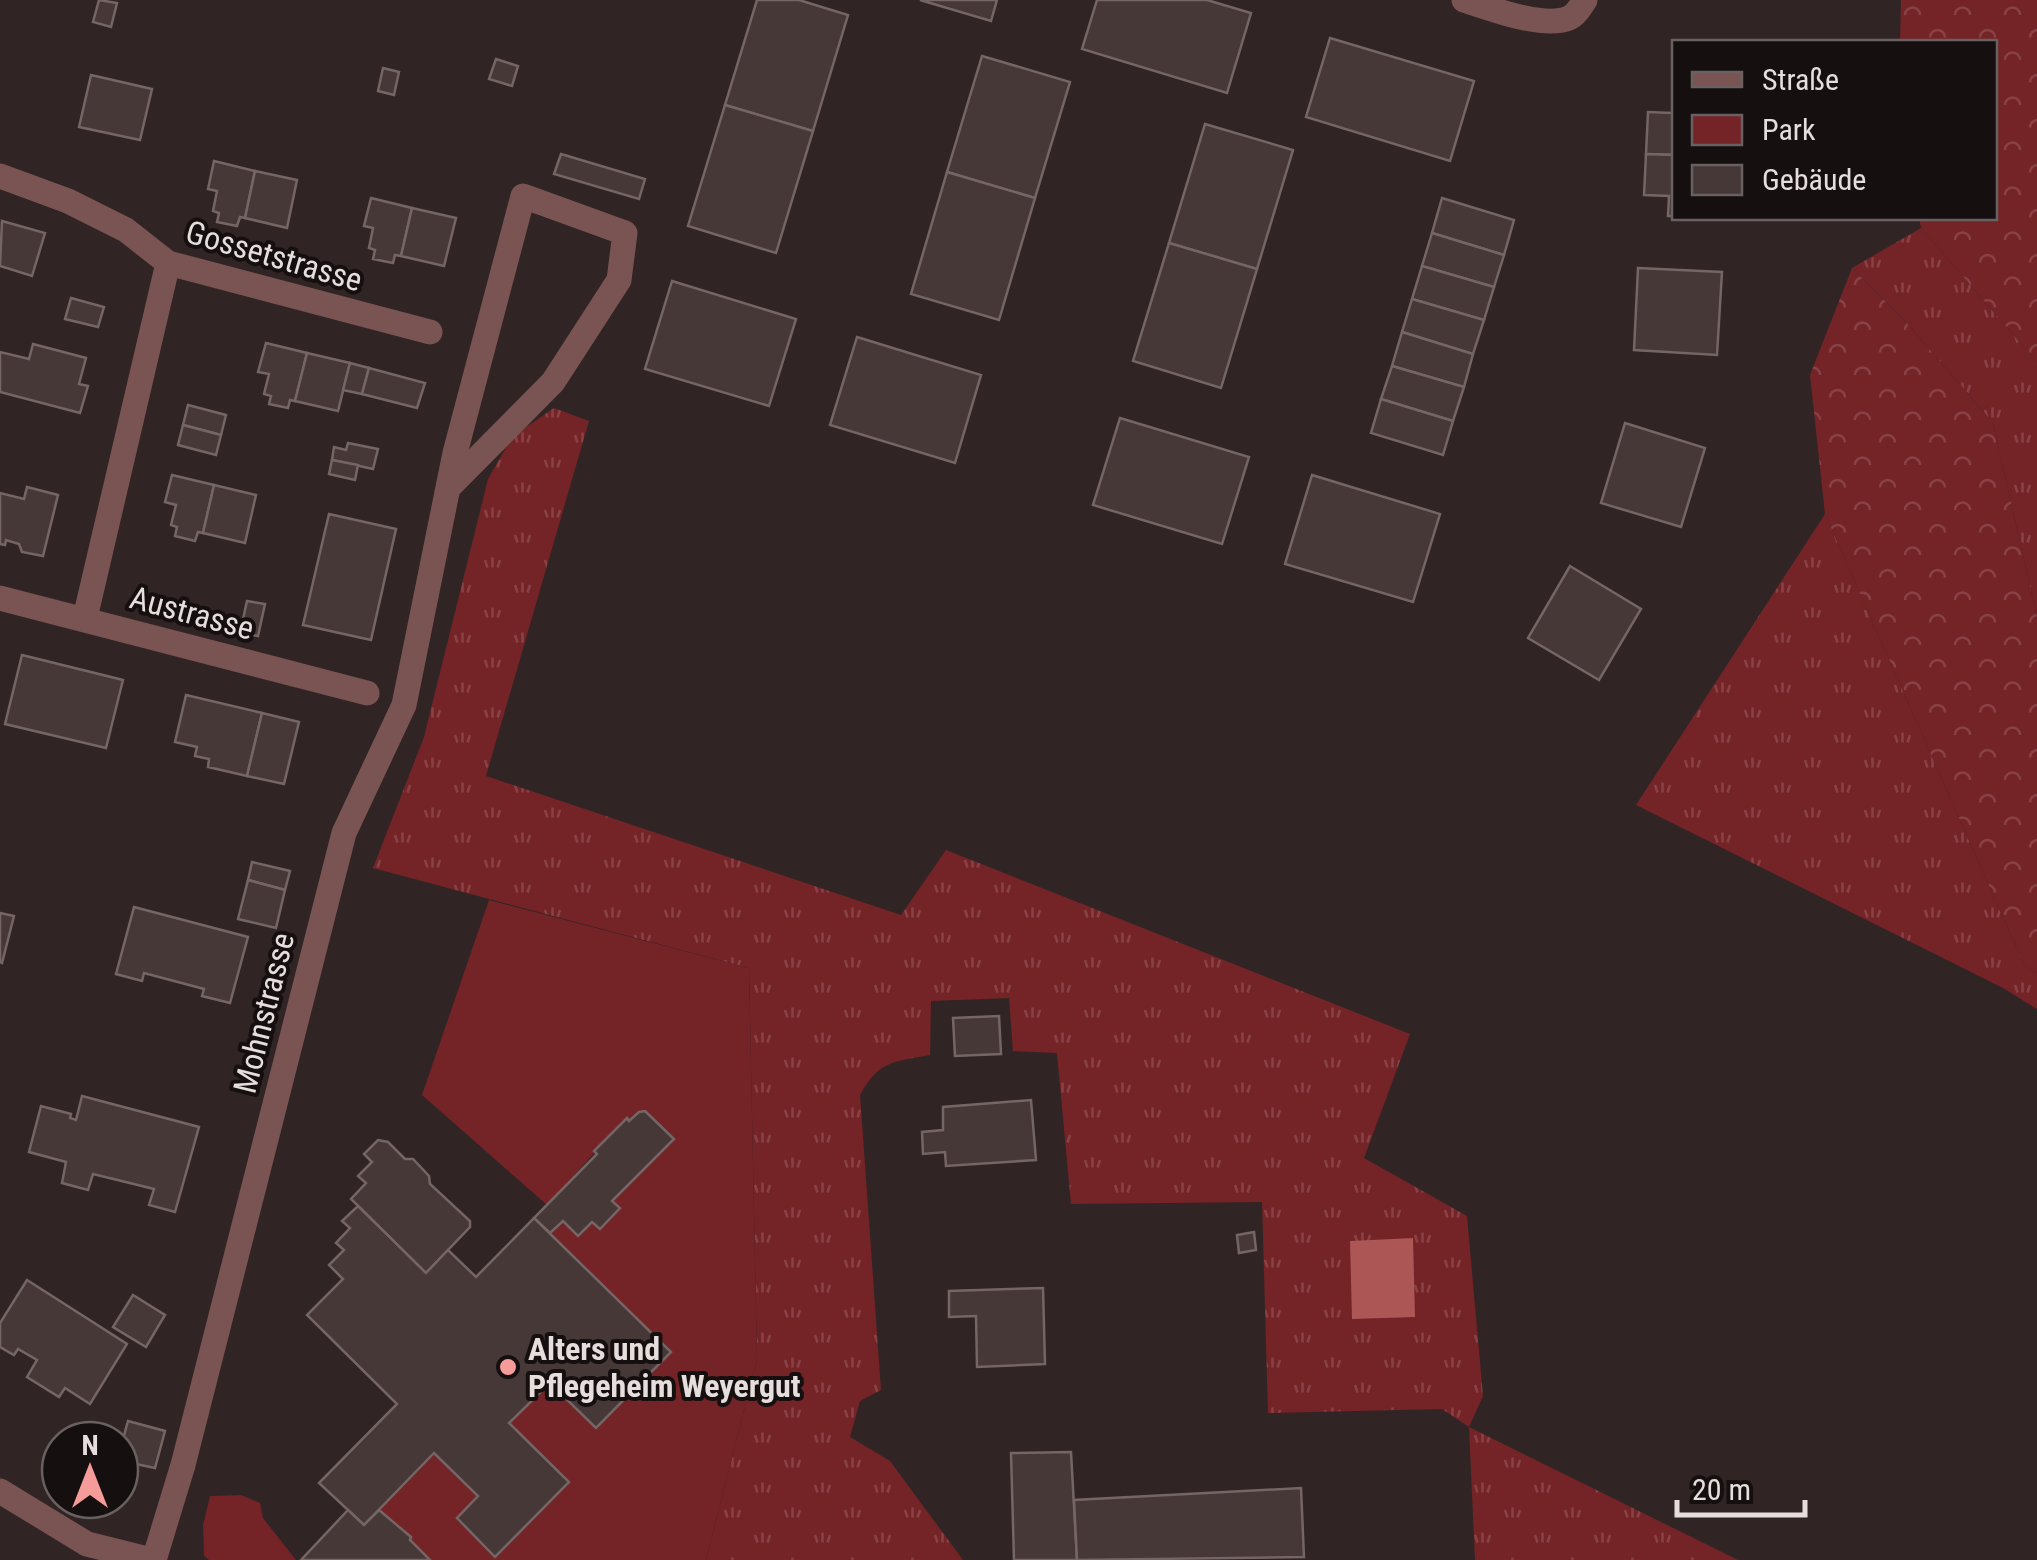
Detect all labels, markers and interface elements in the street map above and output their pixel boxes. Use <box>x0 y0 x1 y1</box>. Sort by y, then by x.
legend <box>1672 40 1997 220</box>
text: Straße <box>1762 62 1839 97</box>
text: Park <box>1762 112 1816 147</box>
text: Gebäude <box>1762 162 1866 197</box>
street label: Gossetstrasse <box>182 213 366 299</box>
street label: Austrasse <box>126 578 258 648</box>
street label: Mohnstrasse <box>226 929 302 1097</box>
place label: Alters und Pflegeheim Weyergut <box>528 1330 801 1405</box>
marker: Alters und Pflegeheim Weyergut <box>497 1356 519 1378</box>
north arrow <box>40 1420 140 1520</box>
text: N <box>81 1429 99 1462</box>
scale bar <box>1677 1455 1804 1517</box>
text: 20 m <box>1692 1472 1751 1507</box>

